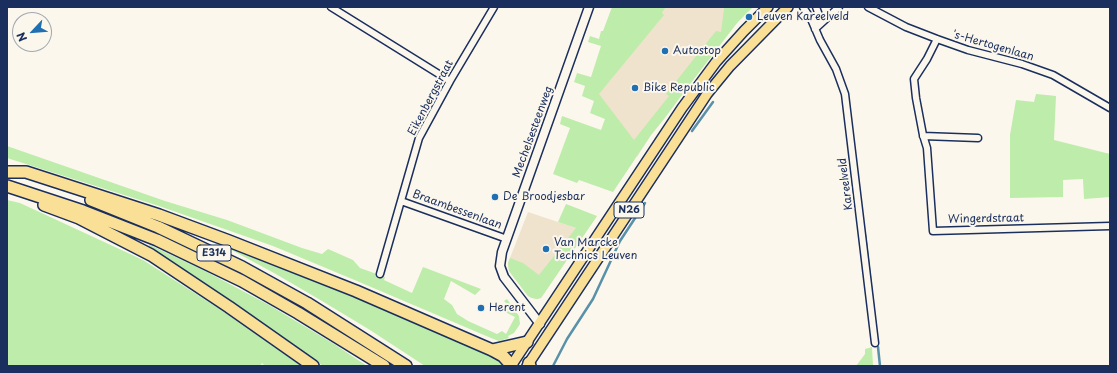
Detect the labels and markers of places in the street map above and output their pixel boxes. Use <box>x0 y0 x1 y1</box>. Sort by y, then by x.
place label: Leuven Kareelveld <box>757 10 849 24</box>
marker: Leuven Kareelveld <box>744 12 754 22</box>
place label: Autostop <box>673 44 721 58</box>
marker: Autostop <box>660 46 670 56</box>
place label: Bike Republic <box>643 81 715 95</box>
marker: Bike Republic <box>630 83 640 93</box>
place label: De Broodjesbar <box>503 190 585 204</box>
marker: De Broodjesbar <box>490 192 500 202</box>
place label: Van Marcke Technics Leuven <box>554 236 637 262</box>
marker: Van Marcke Technics Leuven <box>541 244 551 254</box>
place label: Herent <box>489 301 526 315</box>
marker: Herent <box>476 303 486 313</box>

